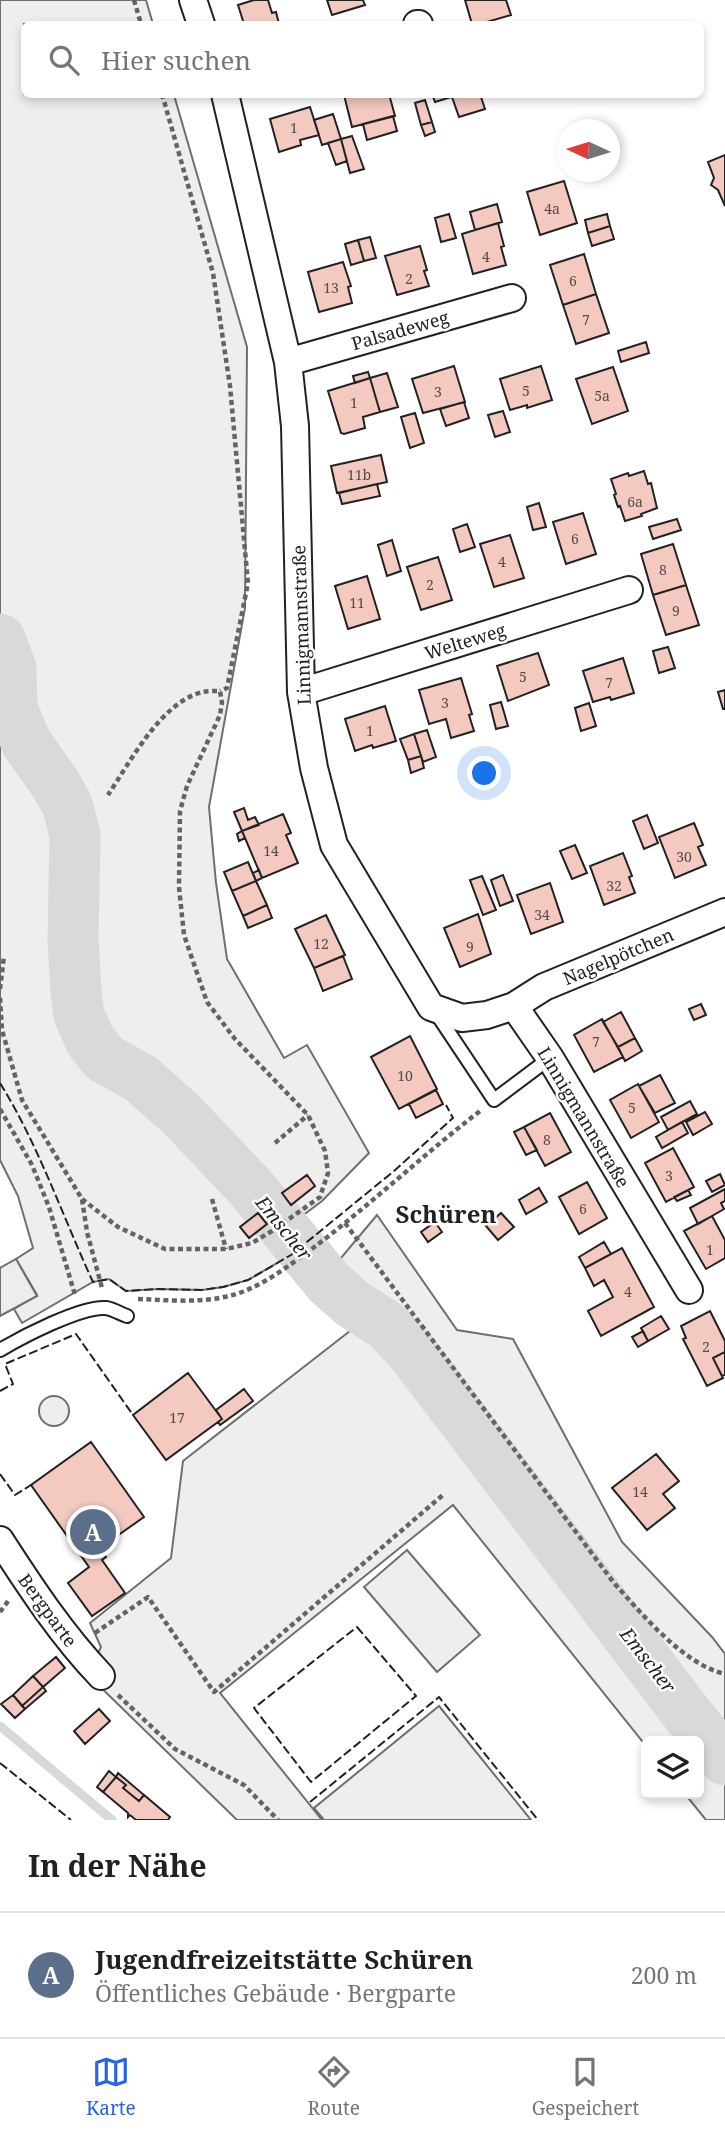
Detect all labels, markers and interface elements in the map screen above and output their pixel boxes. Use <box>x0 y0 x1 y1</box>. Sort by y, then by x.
search box <box>21 21 704 98</box>
icon: search <box>45 41 83 79</box>
text: Hier suchen <box>101 42 251 78</box>
house number: 1 <box>290 118 298 137</box>
north arrow <box>557 119 620 182</box>
house number: 4a <box>544 199 560 218</box>
house number: 4 <box>482 247 490 266</box>
house number: 2 <box>405 269 413 288</box>
house number: 6 <box>569 271 577 290</box>
house number: 13 <box>323 278 339 297</box>
street label: Palsadeweg <box>348 305 452 355</box>
house number: 7 <box>582 310 590 329</box>
house number: 5 <box>522 381 530 400</box>
house number: 3 <box>434 382 442 401</box>
house number: 5a <box>594 386 610 405</box>
house number: 1 <box>350 393 358 412</box>
house number: 11b <box>347 465 371 484</box>
house number: 6a <box>627 492 643 511</box>
house number: 6 <box>571 529 579 548</box>
street label: Linnigmannstraße <box>286 545 316 705</box>
house number: 4 <box>498 552 506 571</box>
house number: 8 <box>659 560 667 579</box>
house number: 2 <box>426 575 434 594</box>
house number: 11 <box>349 593 365 612</box>
house number: 9 <box>672 601 680 620</box>
street label: Welteweg <box>421 617 509 665</box>
house number: 5 <box>519 667 527 686</box>
house number: 7 <box>605 673 613 692</box>
house number: 3 <box>441 693 449 712</box>
house number: 1 <box>366 721 374 740</box>
your location <box>467 756 501 790</box>
house number: 14 <box>263 841 279 860</box>
house number: 30 <box>676 847 692 866</box>
house number: 32 <box>606 876 622 895</box>
house number: 34 <box>534 905 550 924</box>
street label: Nagelpötchen <box>559 922 677 990</box>
house number: 12 <box>313 934 329 953</box>
house number: 9 <box>466 937 474 956</box>
house number: 7 <box>592 1032 600 1051</box>
street label: Linnigmannstraße <box>533 1042 635 1192</box>
house number: 10 <box>397 1066 413 1085</box>
house number: 5 <box>628 1098 636 1117</box>
house number: 8 <box>543 1130 551 1149</box>
house number: 3 <box>665 1166 673 1185</box>
water label: Emscher <box>249 1189 318 1266</box>
district label: Schüren <box>396 1197 496 1230</box>
house number: 6 <box>579 1199 587 1218</box>
house number: 1 <box>706 1240 714 1259</box>
house number: 4 <box>624 1282 632 1301</box>
house number: 2 <box>702 1337 710 1356</box>
house number: 17 <box>169 1408 185 1427</box>
house number: 14 <box>632 1482 648 1501</box>
pin: A <box>70 1506 116 1558</box>
street label: Bergparte <box>13 1568 83 1652</box>
water label: Emscher <box>614 1621 682 1698</box>
map controls <box>641 1736 704 1799</box>
button: layers <box>641 1736 704 1799</box>
text: In der Nähe <box>28 1845 207 1886</box>
text: Jugendfreizeitstätte Schüren <box>95 1941 473 1977</box>
text: A <box>42 1959 60 1991</box>
text: 200 m <box>631 1959 697 1991</box>
text: Öffentliches Gebäude · Bergparte <box>95 1977 456 2009</box>
tab: Karte <box>86 2053 136 2121</box>
tab: Route <box>308 2053 360 2121</box>
tab: Gespeichert <box>532 2053 639 2121</box>

